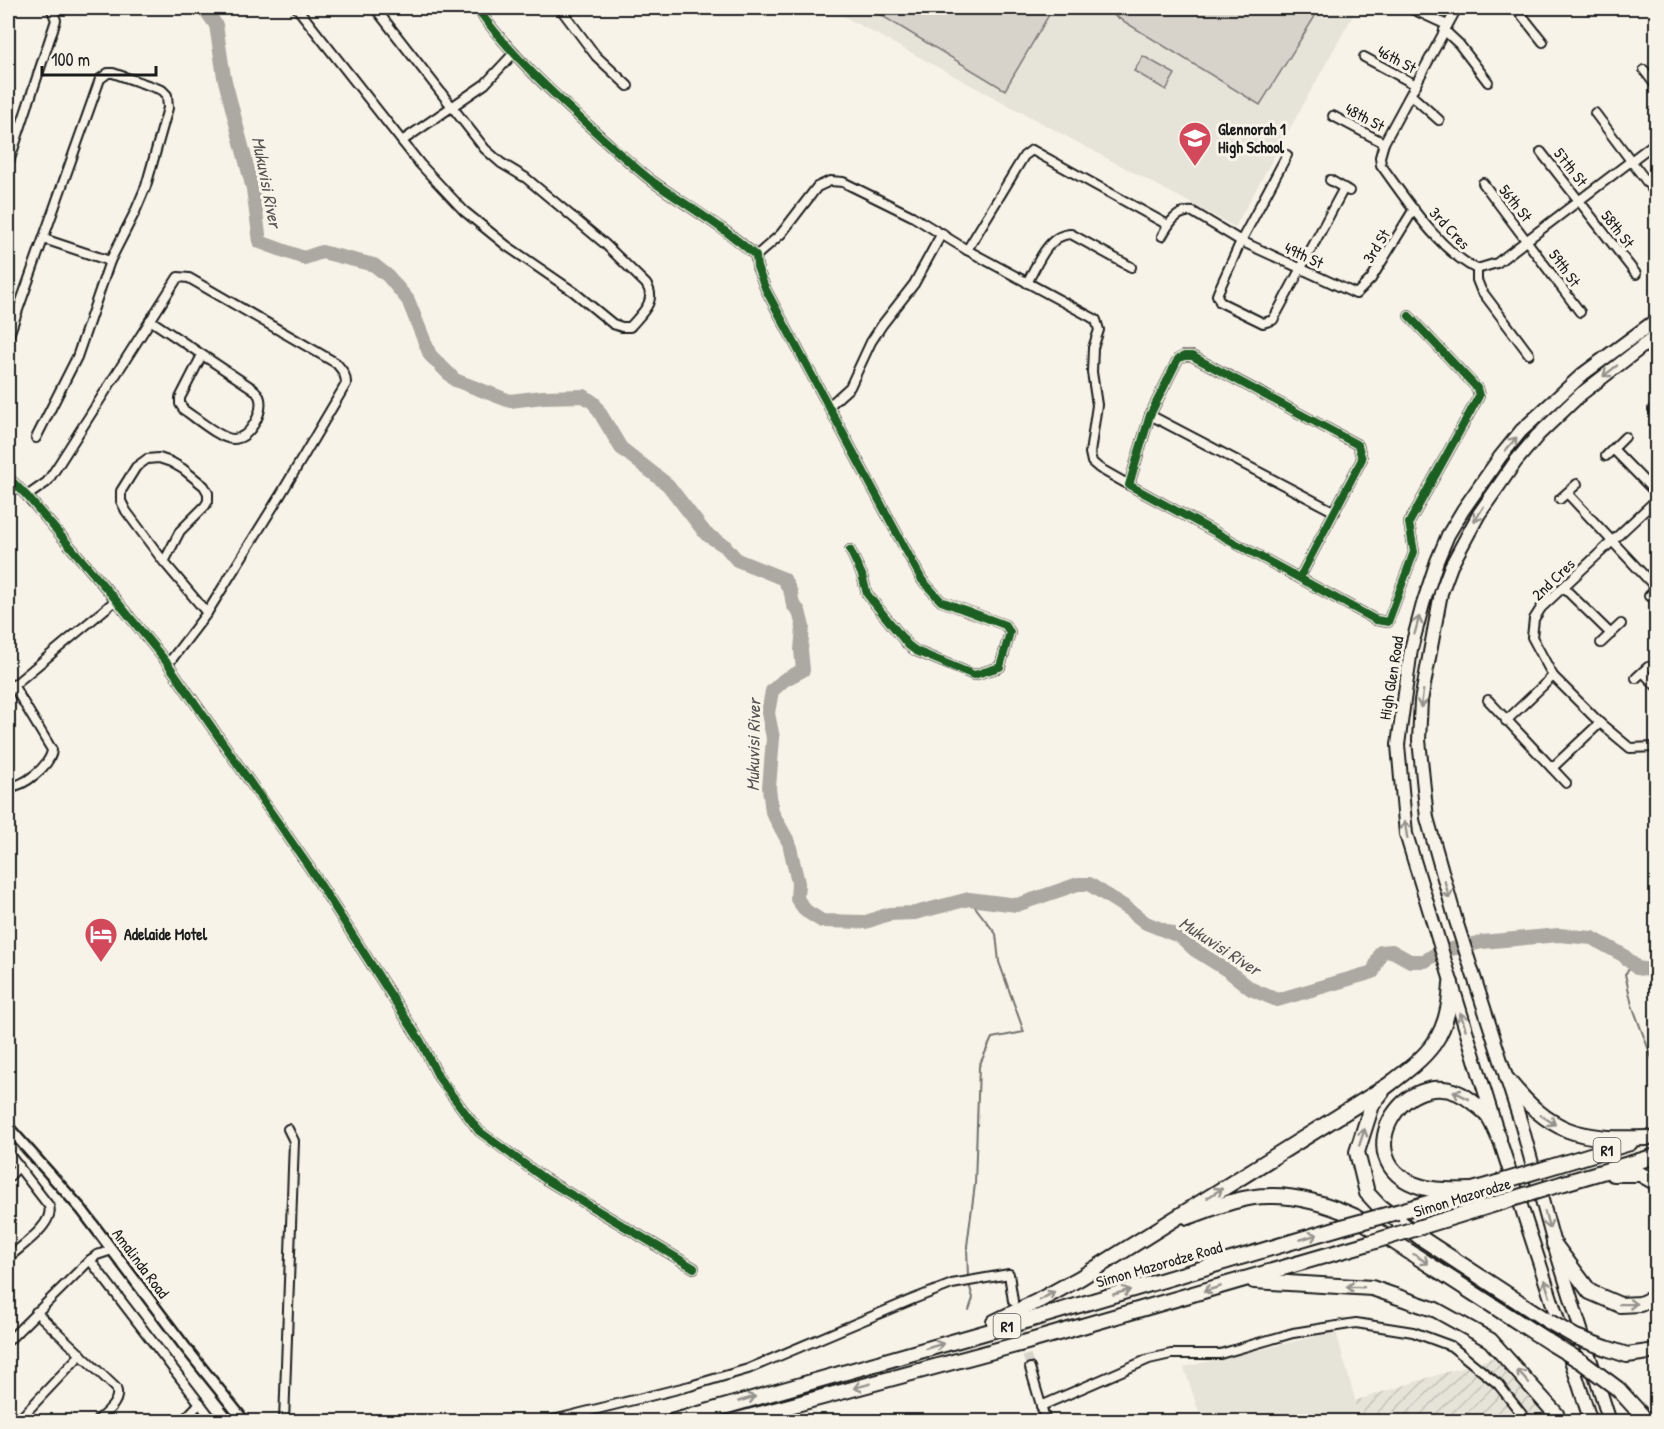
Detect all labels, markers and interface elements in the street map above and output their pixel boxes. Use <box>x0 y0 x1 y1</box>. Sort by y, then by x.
scale bar <box>42 39 156 77</box>
street label: 46th St <box>1374 40 1421 79</box>
text: 100 m <box>51 47 90 72</box>
street label: 48th St <box>1341 98 1389 137</box>
place label: Glennorah 1 High School <box>1218 118 1286 159</box>
school or university icon: Glennorah 1 High School <box>1177 120 1213 167</box>
water label: Mukuvisi River <box>246 134 288 232</box>
street label: 57th St <box>1549 143 1593 191</box>
street label: 56th St <box>1494 180 1538 227</box>
street label: 3rd Cres <box>1425 202 1475 254</box>
street label: 58th St <box>1596 206 1640 253</box>
street label: 3rd St <box>1357 224 1395 267</box>
street label: 49th St <box>1281 236 1328 274</box>
street label: 59th St <box>1544 245 1586 292</box>
one-way arrow <box>1602 365 1618 378</box>
one-way arrow <box>1504 436 1517 452</box>
one-way arrow <box>1472 505 1484 522</box>
street label: 2nd Cres <box>1527 553 1579 605</box>
one-way arrow <box>1412 616 1423 635</box>
street label: High Glen Road <box>1374 635 1408 721</box>
one-way arrow <box>1416 688 1427 708</box>
water label: Mukuvisi River <box>740 697 766 791</box>
one-way arrow <box>1401 821 1412 840</box>
one-way arrow <box>1442 880 1453 899</box>
water label: Mukuvisi River <box>1174 910 1267 983</box>
hotel icon: Adelaide Motel <box>83 916 119 963</box>
place label: Adelaide Motel <box>124 923 208 945</box>
one-way arrow <box>1457 1012 1468 1031</box>
one-way arrow <box>1453 1089 1471 1100</box>
one-way arrow <box>1539 1114 1556 1126</box>
one-way arrow <box>1357 1128 1368 1147</box>
road number: R1 <box>1594 1138 1620 1162</box>
street label: Simon Mazorodze <box>1411 1172 1514 1222</box>
one-way arrow <box>1206 1187 1223 1199</box>
one-way arrow <box>1542 1211 1554 1230</box>
street label: Amalinda Road <box>107 1223 175 1303</box>
one-way arrow <box>1299 1231 1318 1242</box>
street label: Simon Mazorodze Road <box>1093 1235 1225 1293</box>
one-way arrow <box>1412 1253 1429 1265</box>
one-way arrow <box>1541 1279 1552 1298</box>
one-way arrow <box>1346 1282 1366 1293</box>
one-way arrow <box>1203 1284 1222 1295</box>
one-way arrow <box>1112 1286 1131 1297</box>
one-way arrow <box>1038 1290 1055 1302</box>
one-way arrow <box>1618 1298 1637 1310</box>
road number: R1 <box>994 1314 1020 1338</box>
one-way arrow <box>925 1340 944 1351</box>
one-way arrow <box>1516 1369 1530 1384</box>
one-way arrow <box>853 1381 872 1392</box>
one-way arrow <box>737 1393 756 1404</box>

